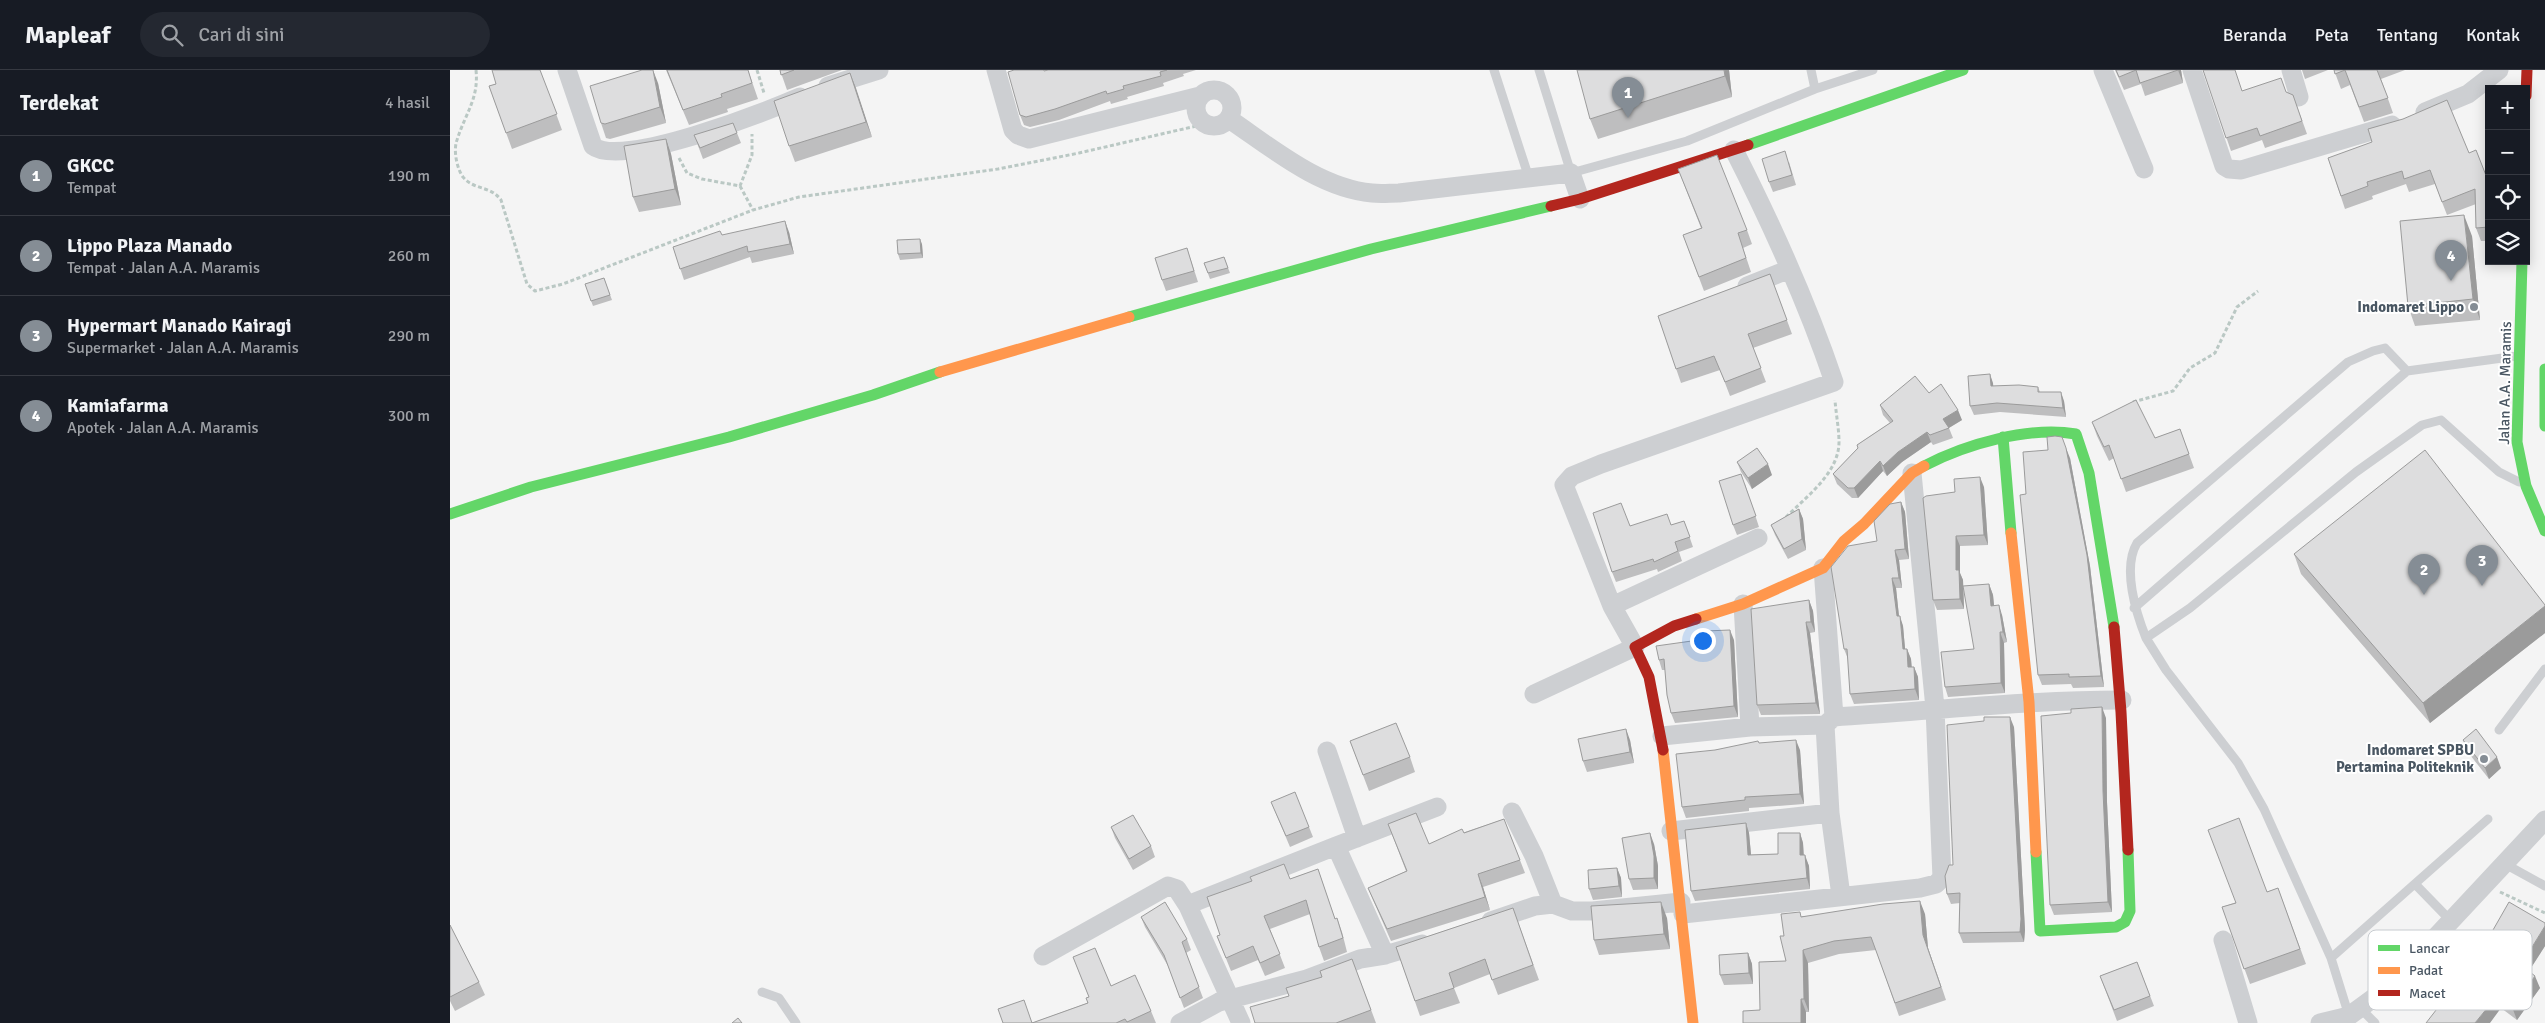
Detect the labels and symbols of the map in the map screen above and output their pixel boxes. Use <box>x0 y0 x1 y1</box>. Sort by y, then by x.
pin: 1 <box>1612 77 1644 118</box>
pin: 4 <box>2435 240 2467 281</box>
place label: Indomaret Lippo <box>2357 298 2464 316</box>
marker: Indomaret Lippo <box>2468 301 2480 313</box>
street label: Jalan A.A. Maramis <box>2495 321 2515 445</box>
pin: 3 <box>2466 545 2498 586</box>
pin: 2 <box>2408 554 2440 595</box>
your location <box>1690 628 1716 654</box>
place label: Indomaret SPBU Pertamina Politeknik <box>2336 741 2474 776</box>
marker: Indomaret SPBU Pertamina Politeknik <box>2478 753 2490 765</box>
legend <box>2368 930 2532 1010</box>
text: Lancar <box>2409 940 2451 957</box>
text: Padat <box>2409 962 2443 979</box>
text: Macet <box>2409 985 2446 1002</box>

